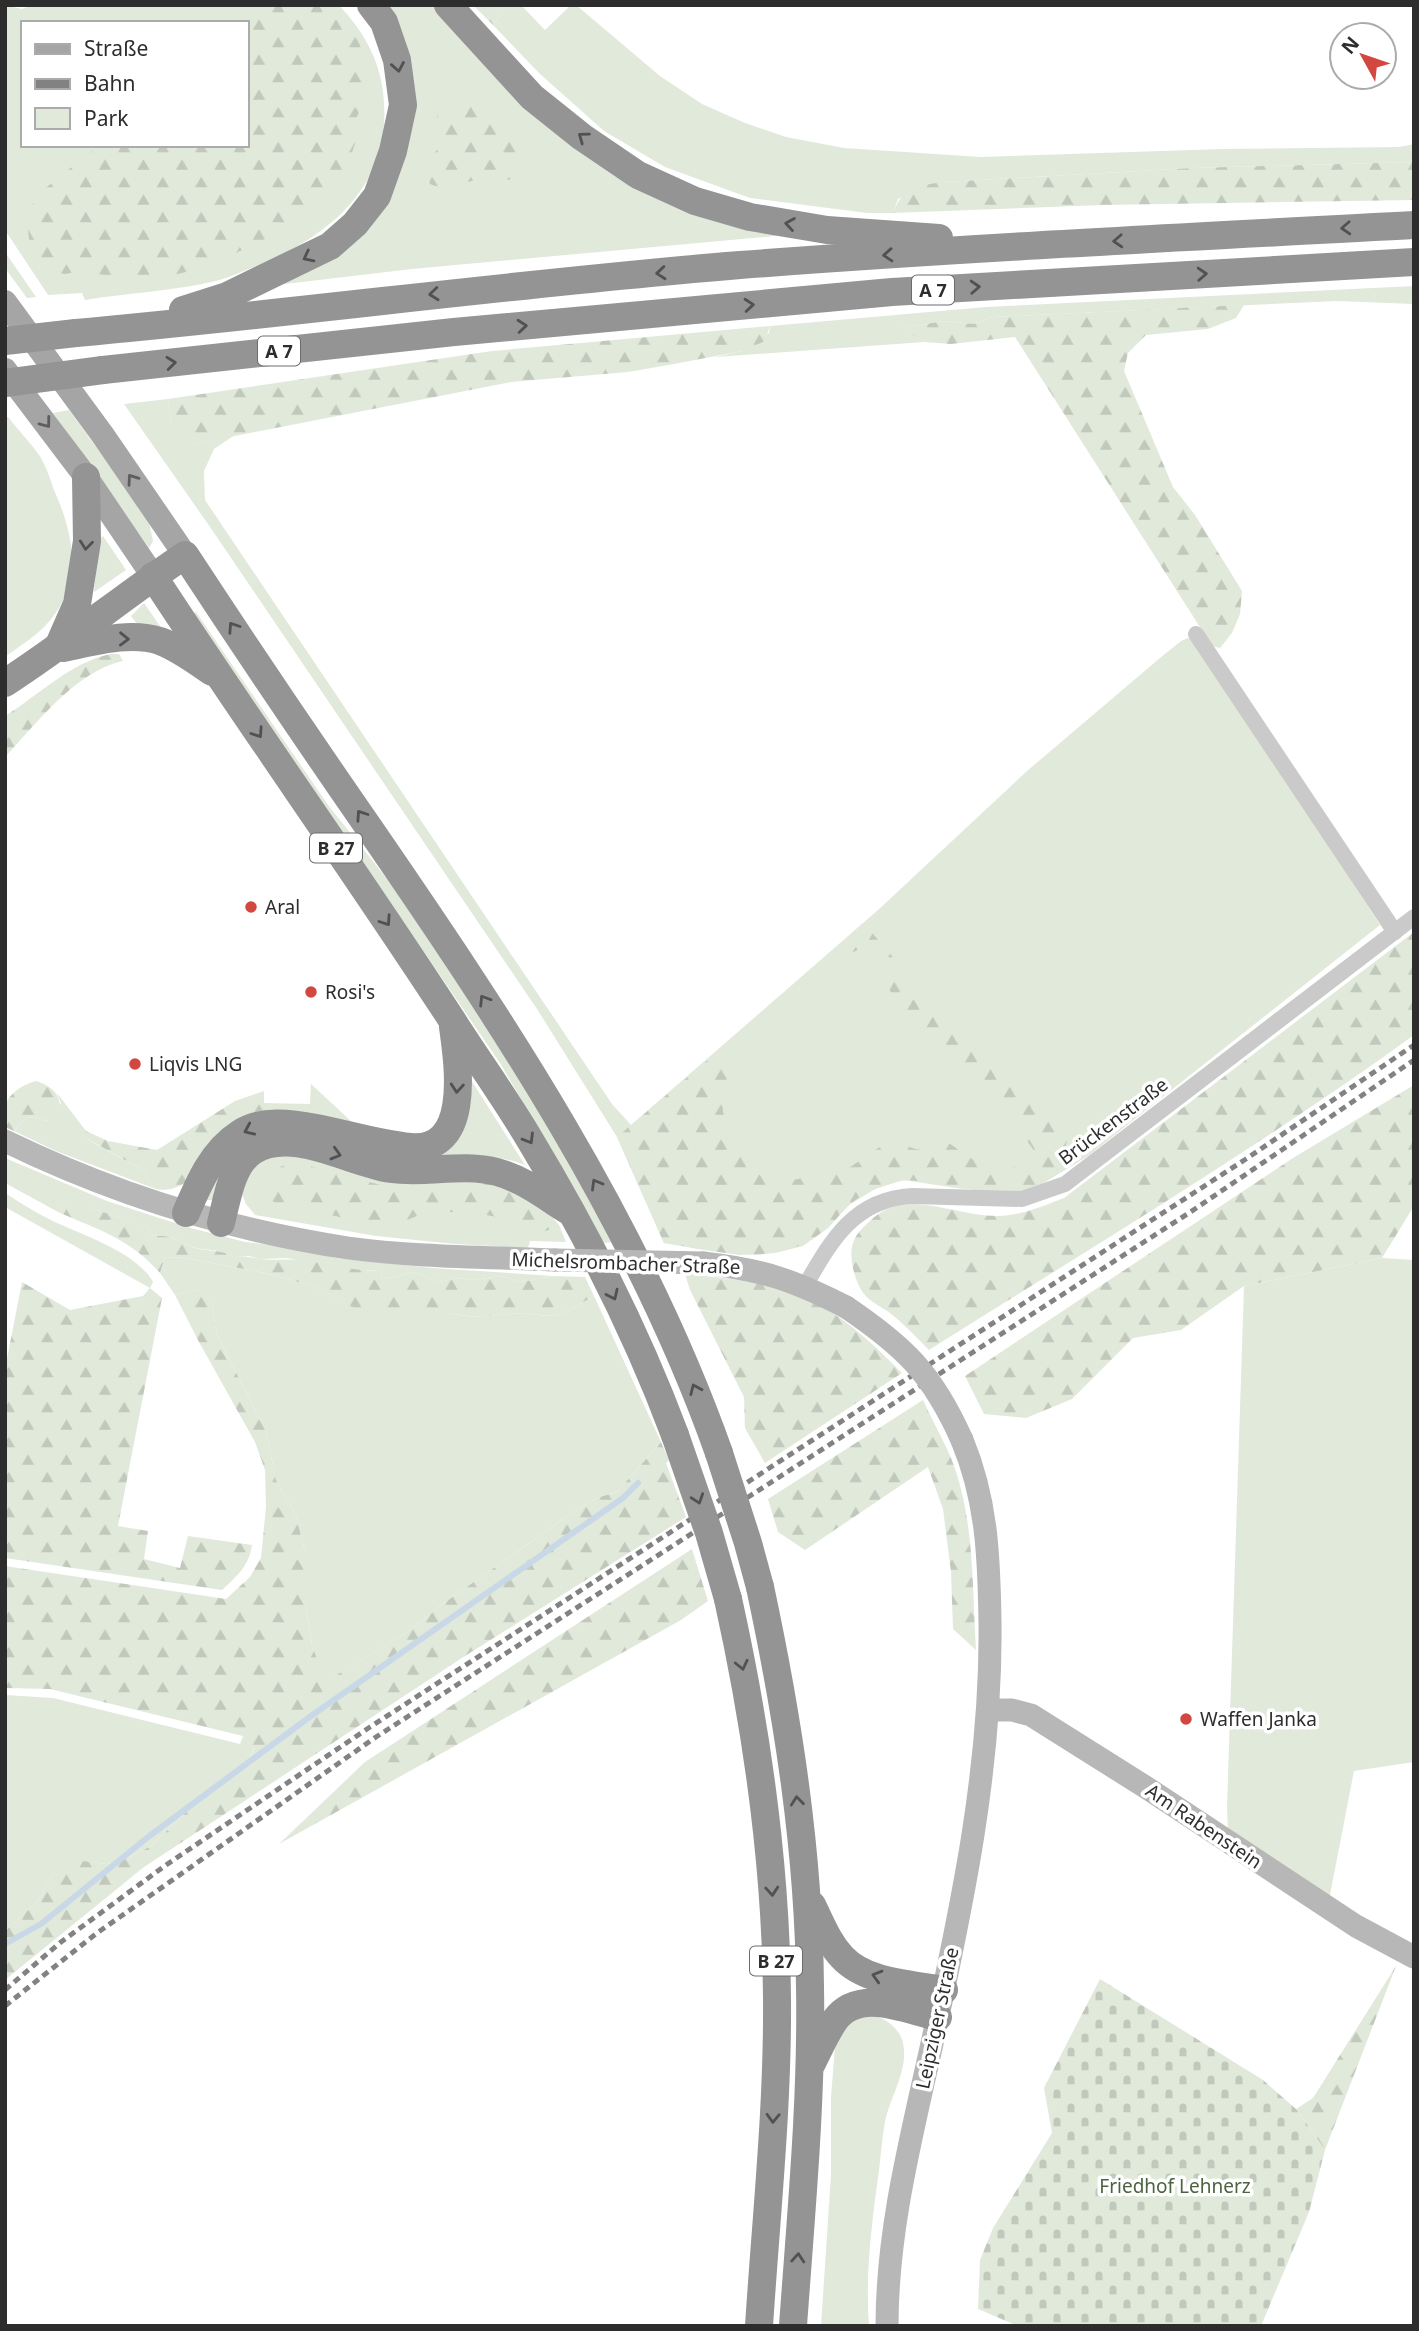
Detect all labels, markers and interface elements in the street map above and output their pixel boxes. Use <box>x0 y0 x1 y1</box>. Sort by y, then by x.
legend <box>21 21 248 147</box>
north arrow <box>1328 21 1398 91</box>
text: N <box>1335 31 1365 59</box>
text: Straße <box>84 34 148 62</box>
one-way arrow <box>389 61 404 73</box>
text: Bahn <box>84 69 135 97</box>
text: Park <box>84 104 129 132</box>
one-way arrow <box>578 133 591 145</box>
one-way arrow <box>785 217 796 232</box>
one-way arrow <box>1340 221 1351 236</box>
one-way arrow <box>1113 233 1124 248</box>
one-way arrow <box>882 247 893 262</box>
one-way arrow <box>303 249 315 263</box>
one-way arrow <box>655 265 666 280</box>
one-way arrow <box>1197 267 1208 282</box>
road number: A 7 <box>912 276 954 304</box>
one-way arrow <box>970 280 981 295</box>
one-way arrow <box>429 286 440 301</box>
one-way arrow <box>743 298 754 313</box>
one-way arrow <box>517 319 528 334</box>
road number: A 7 <box>258 337 300 366</box>
one-way arrow <box>165 355 177 370</box>
one-way arrow <box>37 416 50 428</box>
one-way arrow <box>127 473 140 486</box>
one-way arrow <box>79 540 94 551</box>
one-way arrow <box>229 622 241 635</box>
one-way arrow <box>119 631 130 647</box>
one-way arrow <box>250 725 262 738</box>
one-way arrow <box>356 810 369 823</box>
road number: B 27 <box>310 834 362 862</box>
place label: Aral <box>265 894 300 920</box>
marker: Aral <box>243 899 259 915</box>
one-way arrow <box>378 913 390 926</box>
place label: Rosi's <box>325 979 375 1005</box>
marker: Rosi's <box>303 984 319 1000</box>
one-way arrow <box>480 995 493 1008</box>
place label: Liqvis LNG <box>149 1051 242 1077</box>
marker: Liqvis LNG <box>127 1056 143 1072</box>
street label: Brückenstraße <box>1053 1071 1173 1171</box>
one-way arrow <box>450 1083 465 1094</box>
one-way arrow <box>244 1122 256 1136</box>
one-way arrow <box>521 1132 534 1145</box>
one-way arrow <box>329 1145 341 1160</box>
one-way arrow <box>591 1179 604 1191</box>
street label: Michelsrombacher Straße <box>511 1246 741 1280</box>
one-way arrow <box>605 1288 619 1300</box>
one-way arrow <box>689 1384 703 1396</box>
one-way arrow <box>690 1493 704 1505</box>
one-way arrow <box>734 1659 749 1671</box>
place label: Waffen Janka <box>1200 1706 1317 1732</box>
marker: Waffen Janka <box>1178 1711 1194 1727</box>
street label: Am Rabenstein <box>1141 1778 1267 1874</box>
one-way arrow <box>790 1795 805 1807</box>
one-way arrow <box>765 1885 780 1896</box>
street label: Leipziger Straße <box>909 1945 965 2091</box>
road number: B 27 <box>750 1947 802 1976</box>
one-way arrow <box>871 1970 883 1985</box>
one-way arrow <box>765 2113 780 2124</box>
park label: Friedhof Lehnerz <box>1099 2173 1251 2199</box>
one-way arrow <box>790 2252 805 2263</box>

